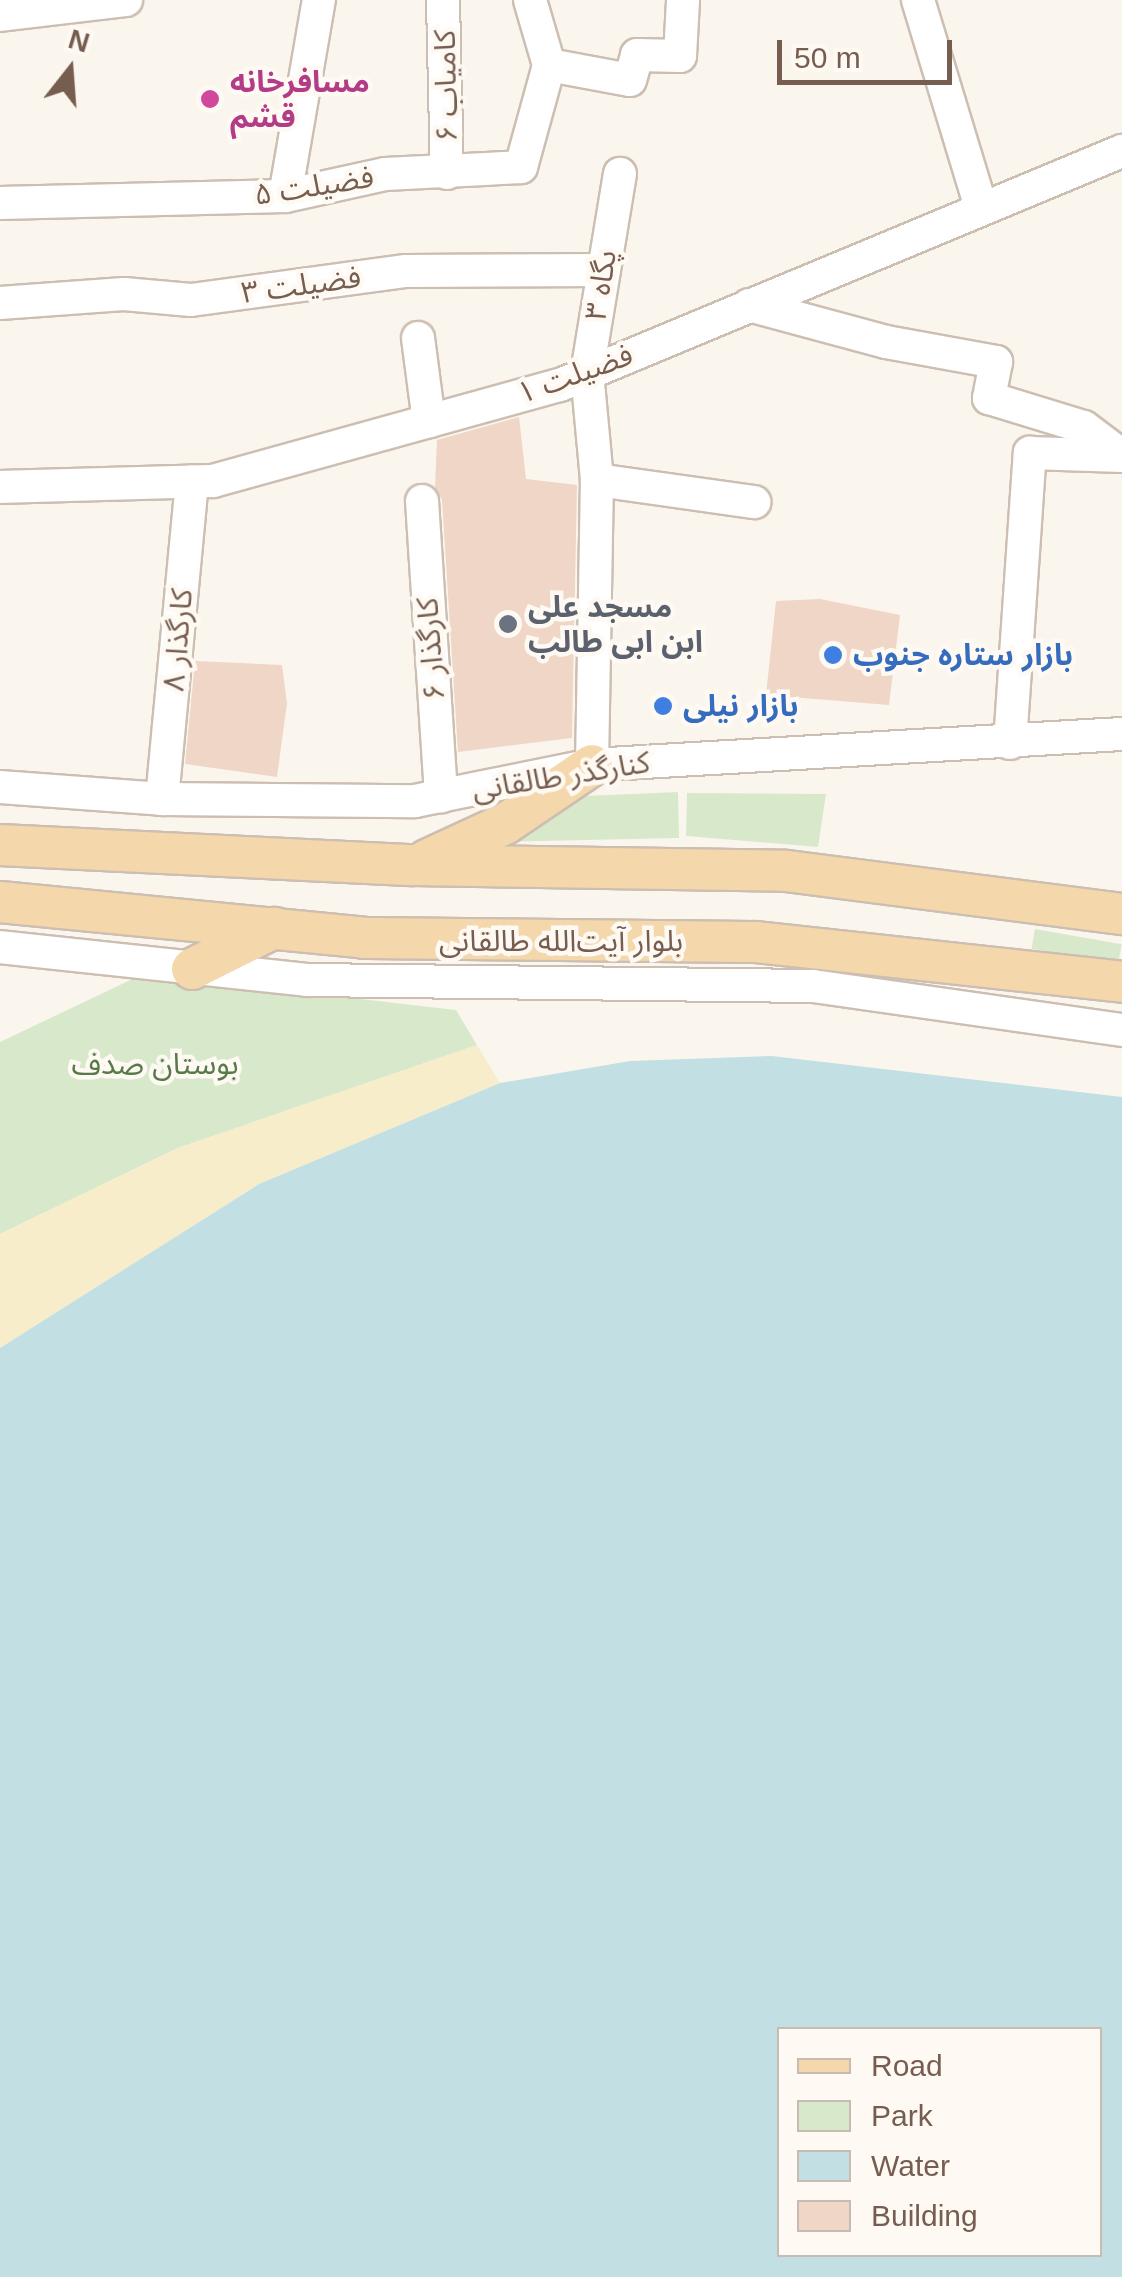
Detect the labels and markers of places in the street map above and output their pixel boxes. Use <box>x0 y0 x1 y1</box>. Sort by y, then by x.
place label: مسافرخانه قشم <box>230 64 370 134</box>
marker: مسافرخانه قشم <box>199 88 221 110</box>
place label: مسجد علی ابن ابی طالب <box>528 589 703 660</box>
marker: مسجد علی ابن ابی طالب <box>497 613 519 635</box>
place label: بازار ستاره جنوب <box>853 637 1073 673</box>
marker: بازار ستاره جنوب <box>822 644 844 666</box>
place label: بازار نیلی <box>683 688 798 724</box>
marker: بازار نیلی <box>652 695 674 717</box>

